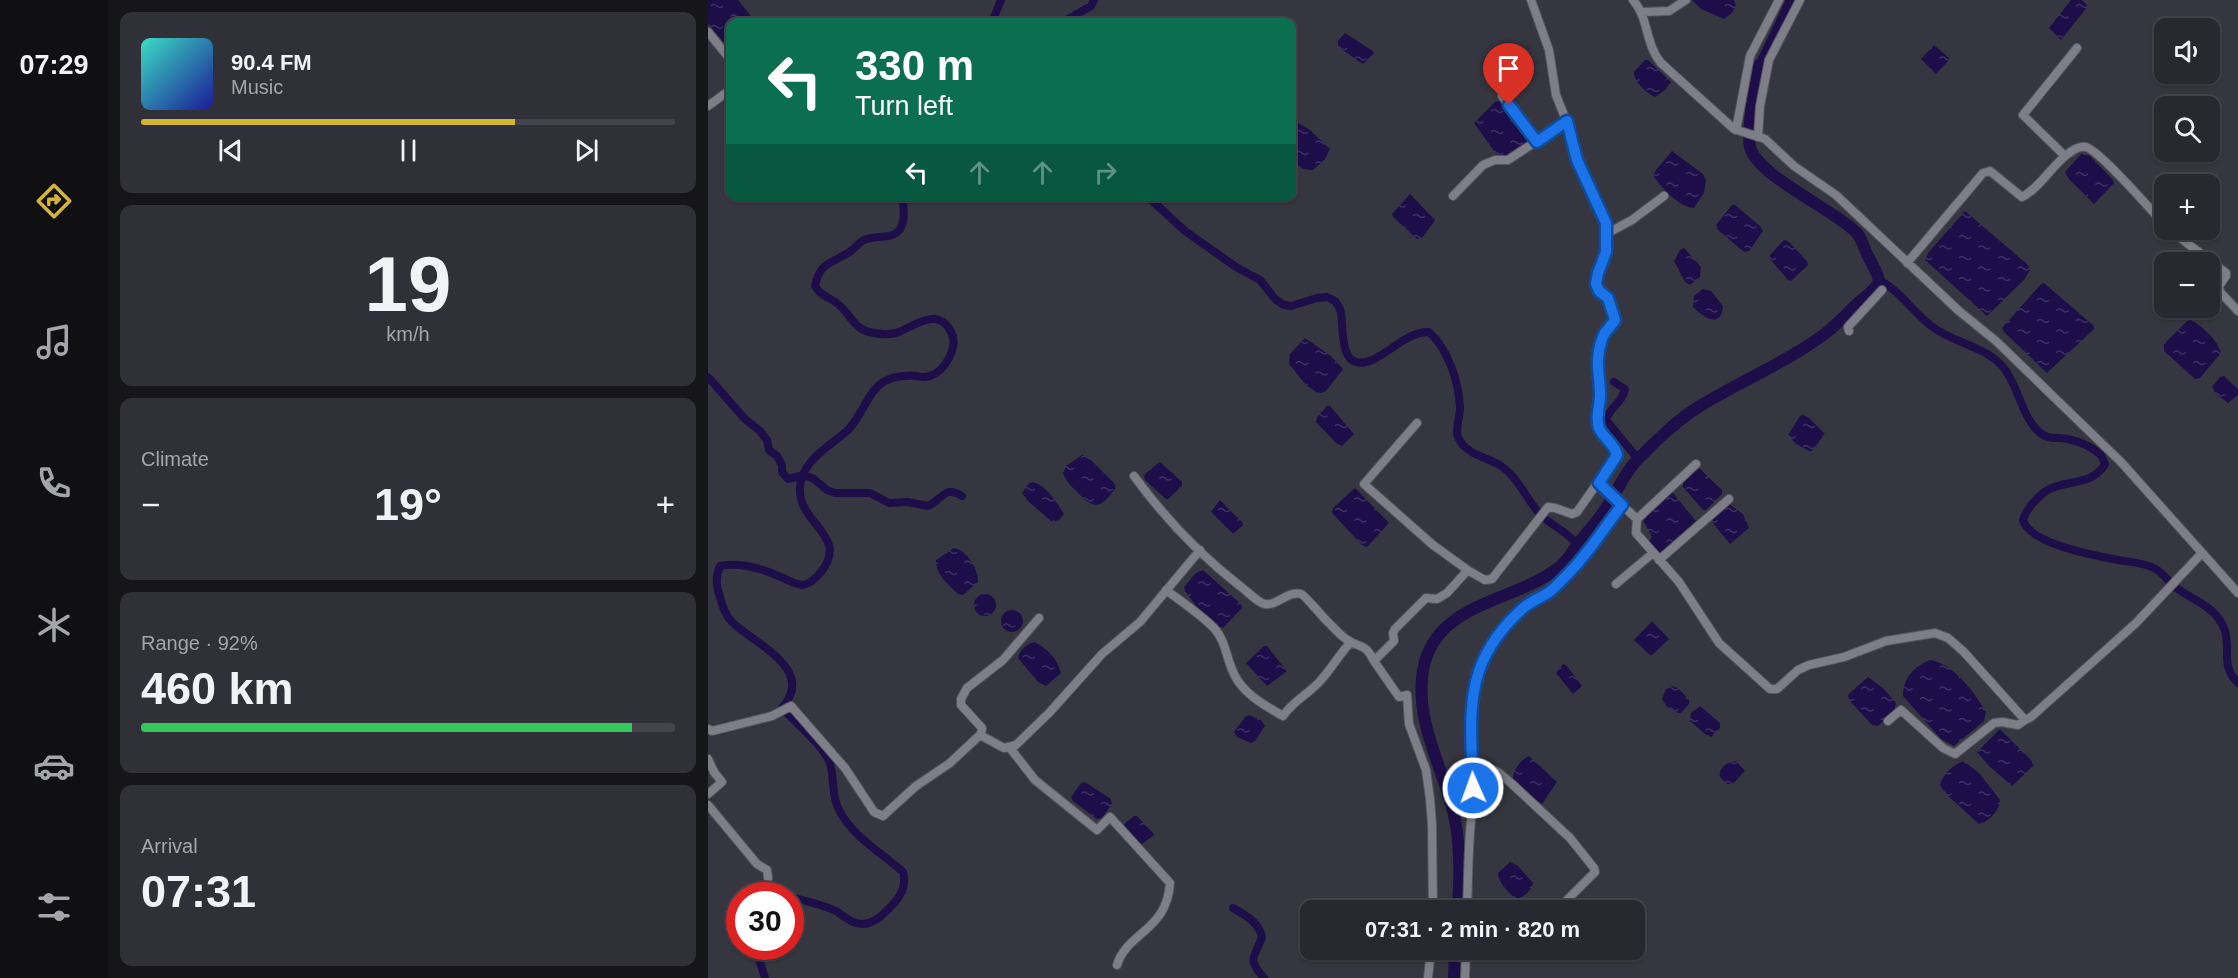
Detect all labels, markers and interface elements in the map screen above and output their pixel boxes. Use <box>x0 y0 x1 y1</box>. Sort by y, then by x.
map controls <box>2154 18 2220 318</box>
button: sound <box>2154 18 2220 84</box>
icon: left <box>756 42 834 120</box>
text: 330 m <box>855 42 974 89</box>
pin <box>1483 43 1534 105</box>
text: 07:29 <box>19 50 89 80</box>
text: 90.4 FM <box>231 50 312 75</box>
icon: arrive <box>1492 52 1525 85</box>
text: Music <box>231 76 283 98</box>
text: Turn left <box>855 91 953 121</box>
button: search <box>2154 96 2220 162</box>
icon: previous <box>214 134 247 167</box>
icon: pause <box>392 134 425 167</box>
icon: next <box>570 134 603 167</box>
icon: left <box>900 156 933 189</box>
icon: ahead <box>963 156 996 189</box>
icon: ahead <box>1026 156 1059 189</box>
icon: right <box>1089 156 1122 189</box>
button: + <box>2154 174 2220 240</box>
icon: directions <box>33 180 75 222</box>
text: 19 <box>365 240 451 328</box>
button: − <box>2154 252 2220 318</box>
icon: music <box>33 321 75 363</box>
text: km/h <box>386 323 430 345</box>
text: Climate <box>141 448 209 470</box>
icon: phone <box>33 462 75 504</box>
text: 19° <box>374 479 442 530</box>
text: − <box>141 486 160 523</box>
text: + <box>656 486 675 523</box>
icon: climate <box>33 604 75 646</box>
text: Range · 92% <box>141 632 258 654</box>
text: 460 km <box>141 663 294 714</box>
icon: car <box>33 745 75 787</box>
position arrow <box>1441 756 1505 820</box>
text: Arrival <box>141 835 198 857</box>
text: 07:31 <box>141 866 256 917</box>
speed limit sign: 30 <box>726 882 804 960</box>
icon: filters <box>33 886 75 928</box>
text: 07:31 · 2 min · 820 m <box>1365 917 1580 942</box>

